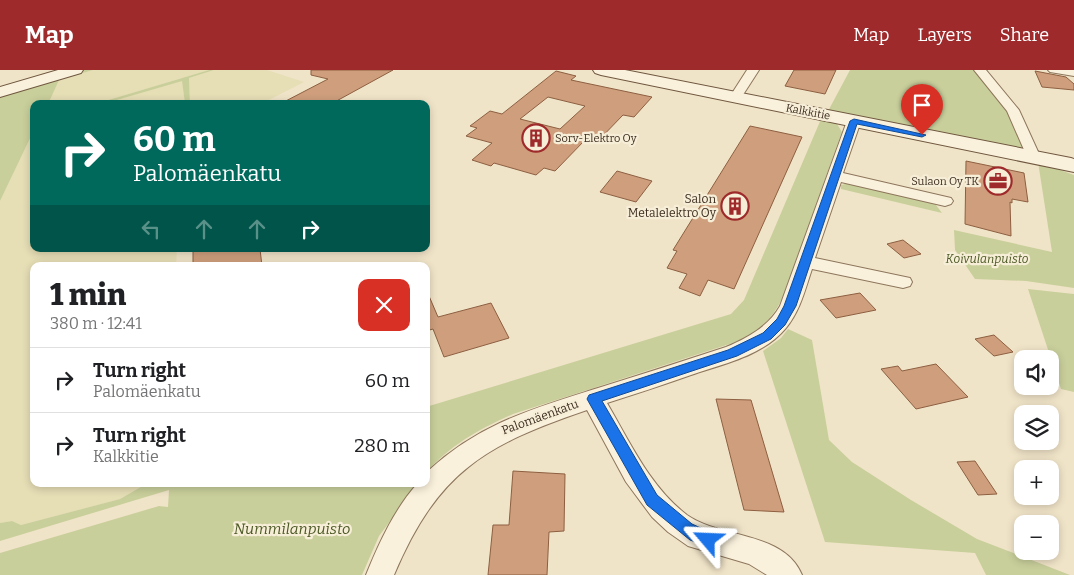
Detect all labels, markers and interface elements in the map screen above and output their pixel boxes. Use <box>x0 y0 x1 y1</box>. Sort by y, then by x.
text: Map <box>25 21 74 49</box>
text: Map <box>853 24 889 46</box>
text: Layers <box>917 24 972 46</box>
text: Share <box>1000 24 1049 46</box>
pin <box>901 84 943 135</box>
icon: arrive <box>908 91 936 119</box>
street label: Kalkkitie <box>785 101 831 123</box>
text: 60 m <box>133 118 216 160</box>
icon: right <box>50 120 115 185</box>
building icon: Sorv-Elektro Oy <box>521 123 551 153</box>
place label: Sorv-Elektro Oy <box>555 132 637 145</box>
text: Palomäenkatu <box>133 160 281 187</box>
office icon: Sulaon Oy TK <box>983 166 1013 196</box>
place label: Sulaon Oy TK <box>911 175 979 188</box>
building icon: Salon Metalelektro Oy <box>720 191 750 221</box>
place label: Salon Metalelektro Oy <box>628 192 717 220</box>
icon: left <box>137 215 165 243</box>
icon: ahead <box>190 215 218 243</box>
icon: ahead <box>243 215 271 243</box>
icon: right <box>296 215 324 243</box>
park label: Koivulanpuisto <box>946 252 1029 266</box>
text: 1 min <box>50 277 126 313</box>
button: close <box>358 279 410 331</box>
text: 380 m · 12:41 <box>50 314 142 333</box>
map controls <box>1014 350 1059 560</box>
button: sound <box>1014 350 1059 395</box>
text: Turn right <box>93 359 186 382</box>
icon: right <box>50 366 78 394</box>
text: 60 m <box>365 369 410 392</box>
text: Palomäenkatu <box>93 382 201 401</box>
street label: Palomäenkatu <box>500 396 581 437</box>
button: layers <box>1014 405 1059 450</box>
text: Turn right <box>93 424 186 447</box>
icon: right <box>50 431 78 459</box>
text: 280 m <box>354 434 410 457</box>
text: Kalkkitie <box>93 447 159 466</box>
button: + <box>1014 460 1059 505</box>
position arrow <box>681 513 733 565</box>
button: − <box>1014 515 1059 560</box>
park label: Nummilanpuisto <box>234 520 350 538</box>

